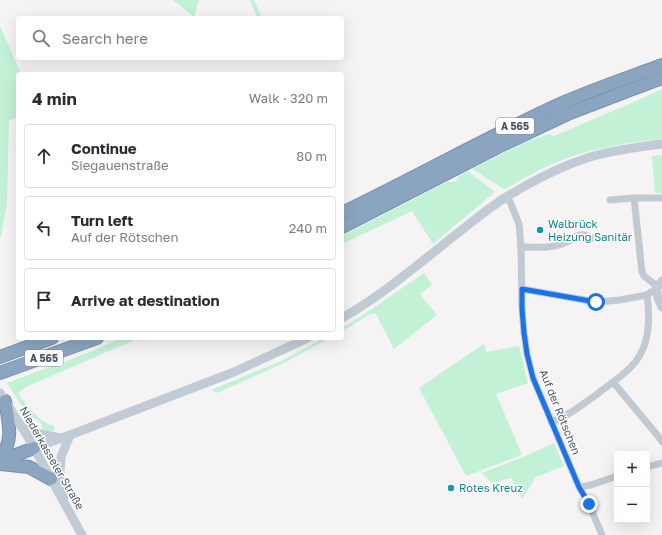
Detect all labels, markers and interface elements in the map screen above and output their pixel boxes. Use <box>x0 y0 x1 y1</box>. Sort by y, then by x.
search box <box>16 16 344 60</box>
icon: search <box>30 27 52 49</box>
text: Search here <box>62 29 148 47</box>
text: 4 min <box>32 88 77 109</box>
text: Walk · 320 m <box>249 90 328 106</box>
road number: A 565 <box>496 118 534 134</box>
text: Continue <box>71 139 137 157</box>
icon: ahead <box>33 145 55 167</box>
text: 80 m <box>296 148 327 164</box>
text: Siegauenstraße <box>71 157 169 173</box>
text: Turn left <box>71 211 133 229</box>
icon: left <box>33 217 55 239</box>
place label: Walbrück Heizung Sanitär <box>548 217 633 243</box>
text: 240 m <box>289 220 327 236</box>
marker: Walbrück Heizung Sanitär <box>535 225 545 235</box>
text: Auf der Rötschen <box>71 229 178 245</box>
icon: arrive <box>33 289 55 311</box>
text: Arrive at destination <box>71 291 220 309</box>
route start <box>587 293 605 311</box>
road number: A 565 <box>25 350 63 366</box>
street label: Auf der Rötschen <box>537 367 584 456</box>
street label: Niederkasseler Straße <box>18 404 87 512</box>
map controls <box>614 451 650 523</box>
button: + <box>614 451 650 487</box>
place label: Rotes Kreuz <box>459 481 523 494</box>
marker: Rotes Kreuz <box>446 483 456 493</box>
button: − <box>614 487 650 523</box>
route end <box>580 495 598 513</box>

